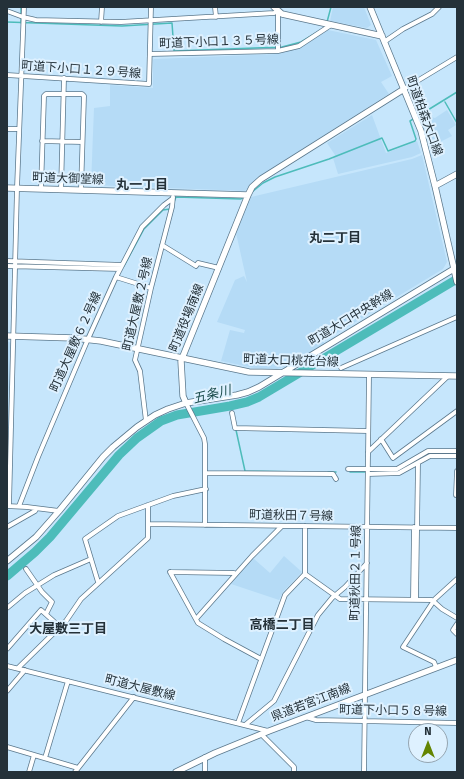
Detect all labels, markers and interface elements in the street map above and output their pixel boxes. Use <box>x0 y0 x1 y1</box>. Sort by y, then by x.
street label: 町道下小口１３５号線 <box>159 33 279 51</box>
street label: 町道下小口１２９号線 <box>21 59 141 81</box>
street label: 町道柏森大口線 <box>403 74 445 158</box>
street label: 町道大御堂線 <box>32 171 104 187</box>
district label: 丸一丁目 <box>116 177 168 193</box>
district label: 丸二丁目 <box>309 230 361 246</box>
street label: 町道大屋敷２号線 <box>120 256 156 352</box>
street label: 町道役場南線 <box>167 282 207 354</box>
street label: 町道大口中央幹線 <box>306 287 396 349</box>
street label: 町道大屋敷６２号線 <box>47 290 105 394</box>
street label: 町道大口桃花台線 <box>243 352 339 370</box>
water label: 五条川 <box>191 383 233 407</box>
street label: 町道秋田７号線 <box>249 508 333 524</box>
street label: 町道秋田２１号線 <box>348 525 364 621</box>
district label: 高橋二丁目 <box>250 617 314 633</box>
district label: 大屋敷三丁目 <box>29 621 107 637</box>
street label: 町道大屋敷線 <box>103 672 177 704</box>
street label: 県道若宮江南線 <box>269 681 353 725</box>
street label: 町道下小口５８号線 <box>339 703 447 719</box>
north arrow <box>408 723 448 763</box>
text: N <box>424 725 432 738</box>

